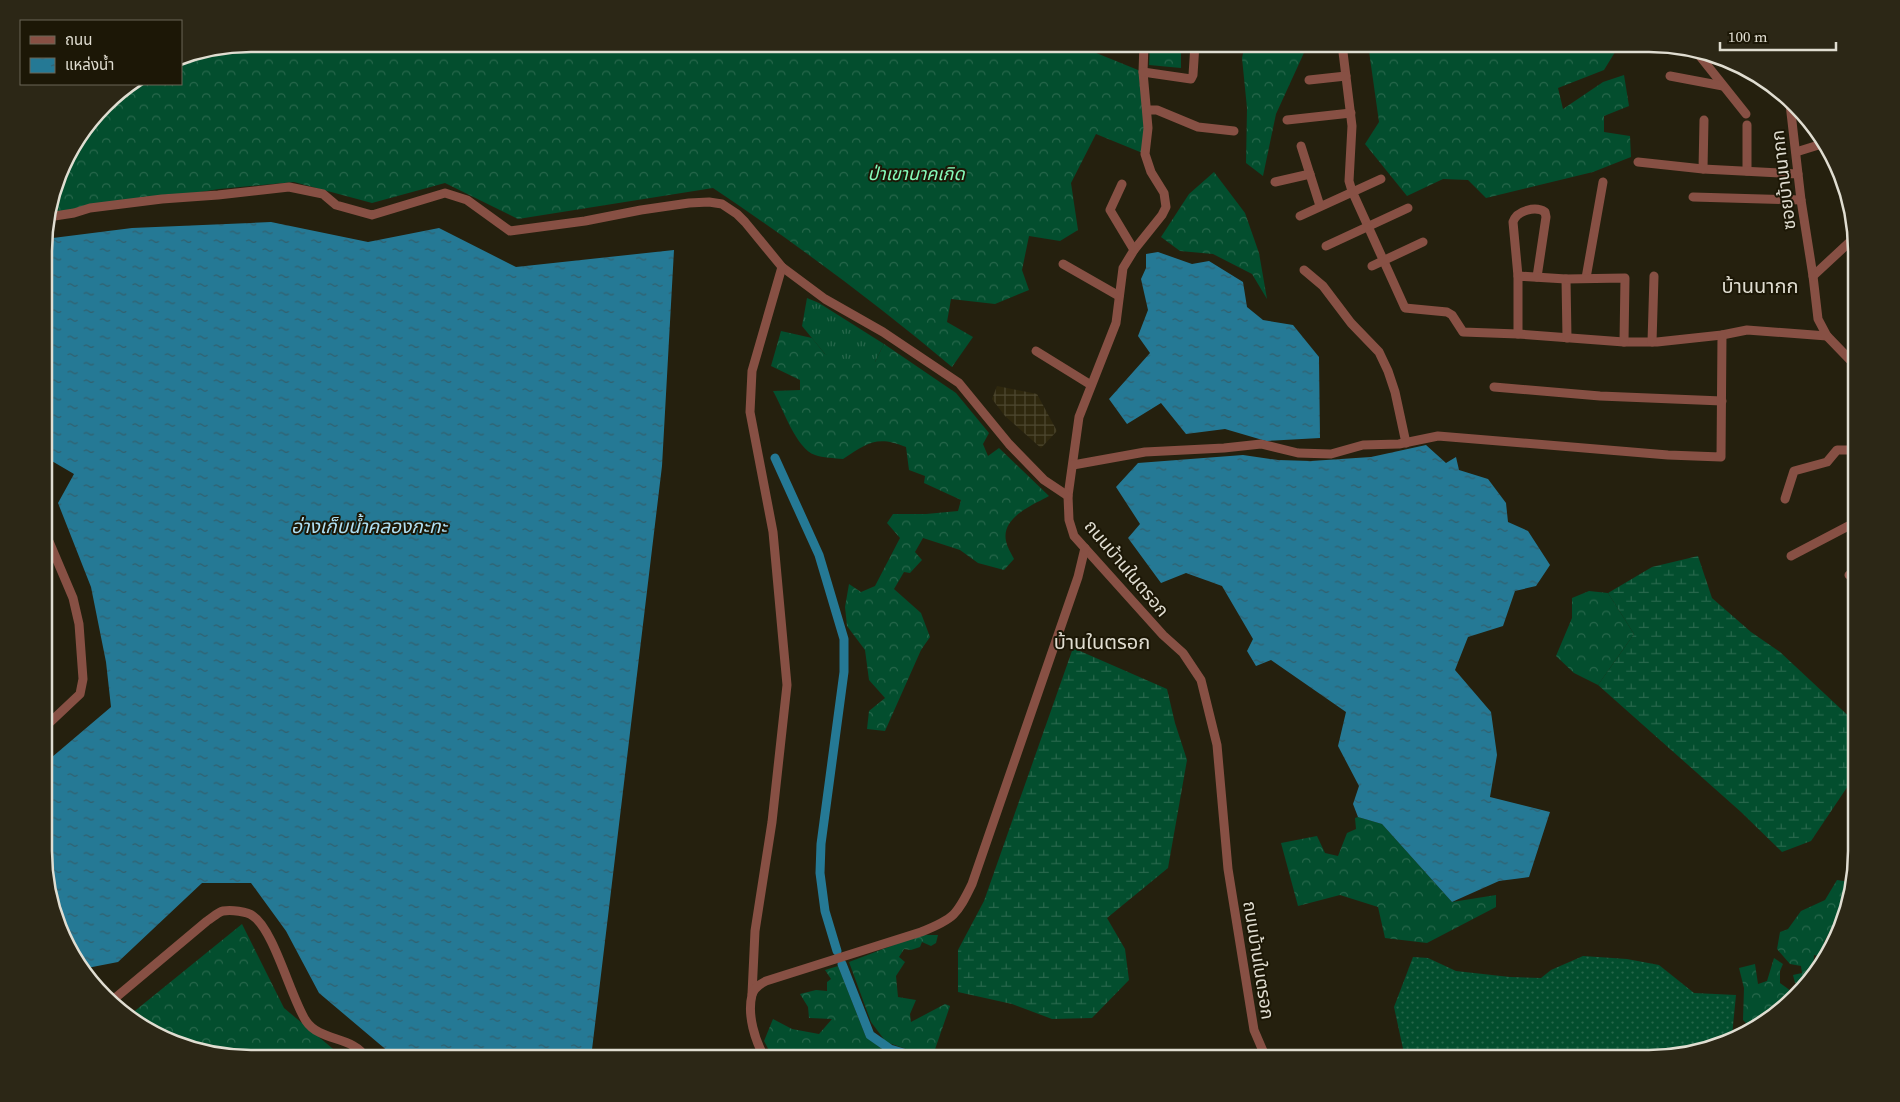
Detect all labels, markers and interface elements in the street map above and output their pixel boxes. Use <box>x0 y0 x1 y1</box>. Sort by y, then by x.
legend <box>20 20 182 85</box>
scale bar <box>1720 20 1836 52</box>
text: 100 m <box>1728 26 1768 47</box>
text: ถนน <box>65 29 92 50</box>
text: แหล่งน้ำ <box>65 54 114 75</box>
street label: ซอยบ้านนากก <box>1764 129 1802 231</box>
park label: ป่าเขานาคเกิด <box>867 161 965 186</box>
district label: บ้านนากก <box>1722 272 1798 300</box>
water label: อ่างเก็บน้ำคลองกะทะ <box>291 513 449 539</box>
street label: ถนนบ้านในตรอก <box>1079 514 1175 622</box>
district label: บ้านในตรอก <box>1054 628 1150 656</box>
street label: ถนนบ้านในตรอก <box>1237 899 1281 1021</box>

